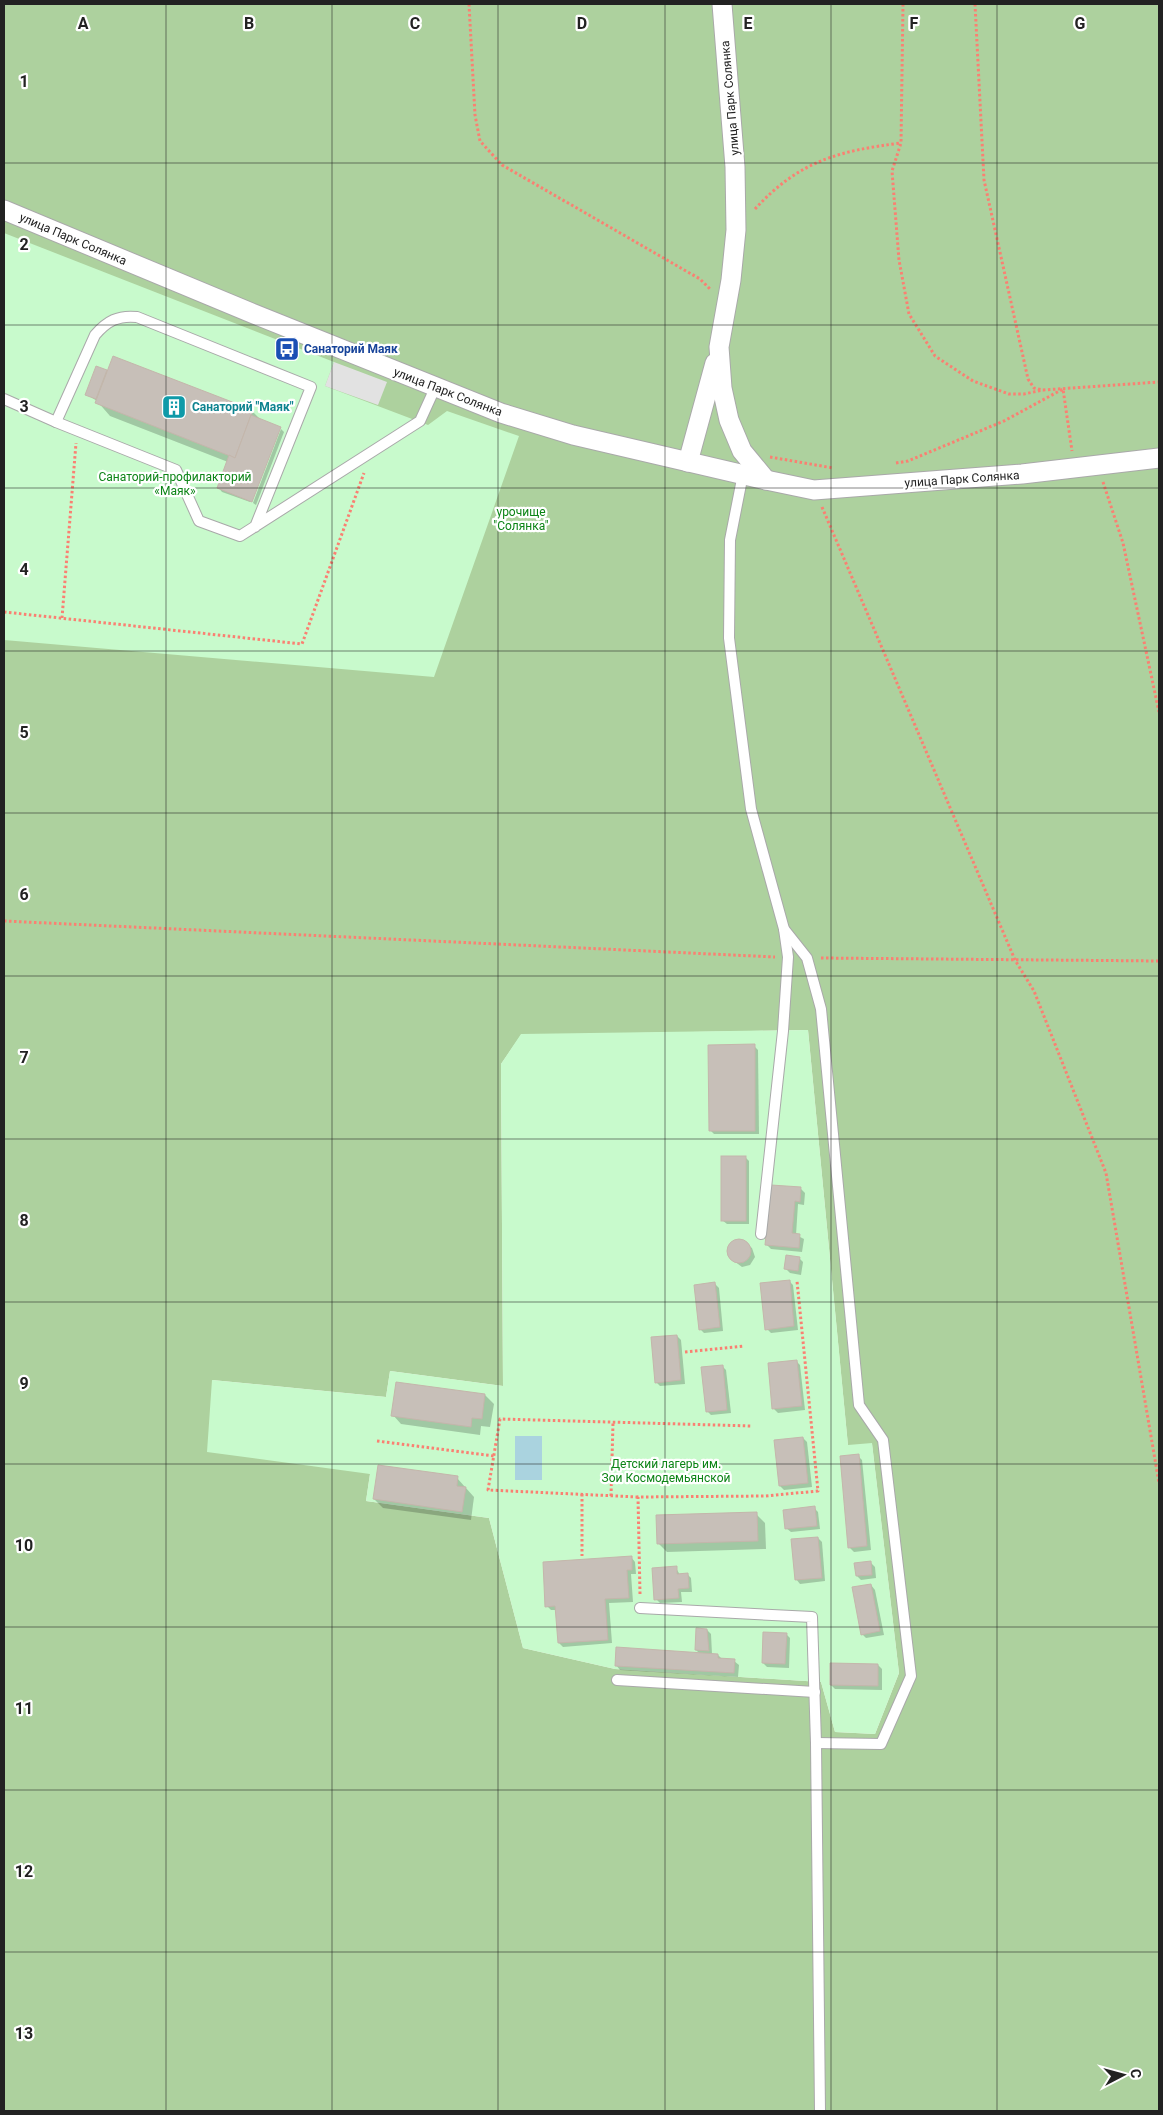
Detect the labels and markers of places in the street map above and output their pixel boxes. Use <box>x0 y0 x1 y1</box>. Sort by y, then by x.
bus stop icon: Санаторий Маяк <box>274 336 300 362</box>
place label: Санаторий Маяк <box>304 342 398 356</box>
building icon: Санаторий "Маяк" <box>161 394 187 420</box>
place label: Санаторий "Маяк" <box>192 400 294 414</box>

